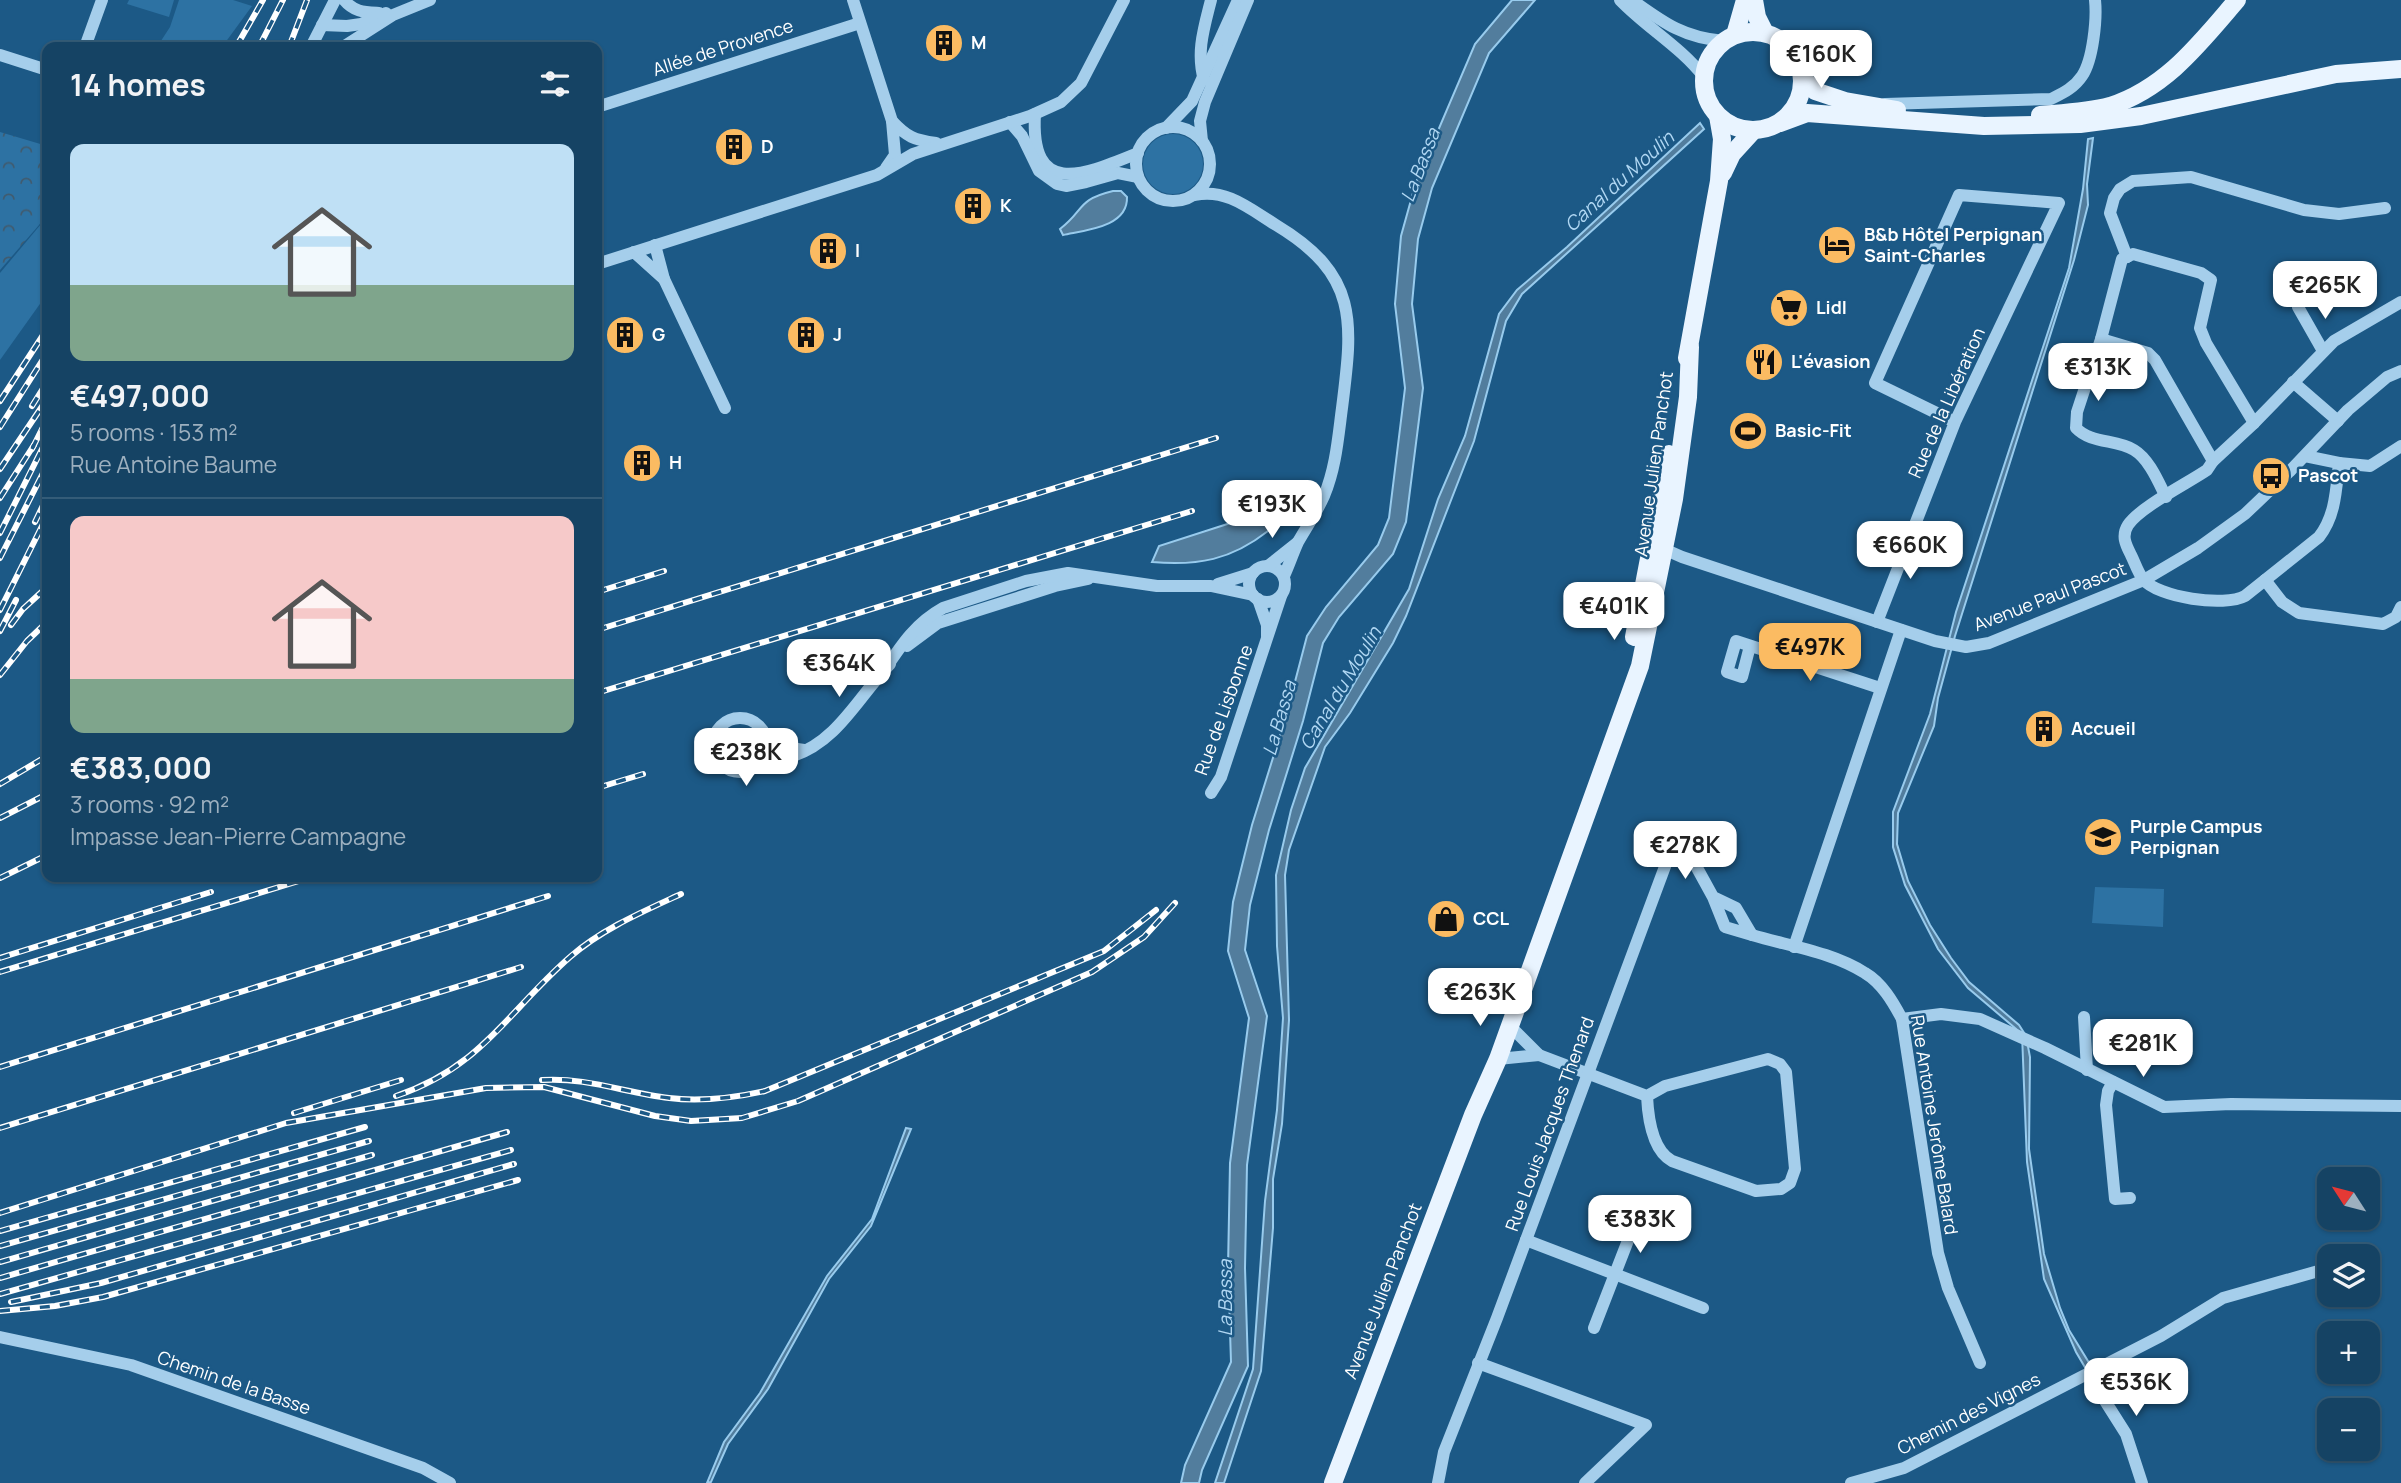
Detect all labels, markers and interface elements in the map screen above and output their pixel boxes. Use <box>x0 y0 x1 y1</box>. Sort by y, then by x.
street label: Allée de Provence <box>649 13 796 81</box>
building icon: M <box>923 22 965 64</box>
place label: M <box>971 30 986 54</box>
pin: €160K <box>1772 31 1870 90</box>
text: €160K <box>1786 37 1856 69</box>
text: 14 homes <box>70 64 206 105</box>
icon: filters <box>536 65 574 103</box>
water label: La Bassa <box>1394 123 1446 205</box>
water label: Canal du Moulin <box>1559 124 1680 237</box>
building icon: D <box>713 126 755 168</box>
place label: D <box>761 134 774 158</box>
building icon: K <box>952 185 994 227</box>
icon: home <box>259 189 385 315</box>
place label: K <box>1000 193 1012 217</box>
place label: B&b Hôtel Perpignan Saint-Charles <box>1864 222 2042 267</box>
hotel icon: B&b Hôtel Perpignan Saint-Charles <box>1816 224 1858 266</box>
building icon: I <box>807 230 849 272</box>
place label: I <box>855 238 860 262</box>
pin: €265K <box>2276 262 2374 321</box>
text: €265K <box>2289 268 2361 300</box>
supermarket icon: Lidl <box>1768 287 1810 329</box>
place label: Lidl <box>1816 295 1847 319</box>
building icon: G <box>604 314 646 356</box>
building icon: J <box>785 314 827 356</box>
place label: G <box>652 322 665 346</box>
place label: J <box>833 322 842 346</box>
street label: Rue de la Libération <box>1902 324 1990 482</box>
restaurant icon: L'évasion <box>1743 341 1785 383</box>
pin: €313K <box>2049 344 2147 403</box>
place label: L'évasion <box>1791 349 1871 373</box>
text: €313K <box>2064 350 2132 382</box>
street label: Avenue Julien Panchot <box>1628 370 1678 558</box>
text: €497,000 <box>70 375 210 416</box>
sports icon: Basic-Fit <box>1727 410 1769 452</box>
text: 5 rooms · 153 m² <box>70 416 237 448</box>
place label: Basic-Fit <box>1775 418 1852 442</box>
building icon: H <box>621 442 663 484</box>
text: Rue Antoine Baume <box>70 448 277 480</box>
place label: H <box>669 450 682 474</box>
bus stop icon: Pascot <box>2250 455 2292 497</box>
place label: Pascot <box>2298 463 2358 487</box>
pin: €193K <box>1223 480 1321 540</box>
text: €193K <box>1238 487 1306 519</box>
pin: €660K <box>1861 522 1959 581</box>
text: €660K <box>1873 528 1947 560</box>
street label: Avenue Paul Pascot <box>1970 556 2129 636</box>
icon: home <box>259 561 385 687</box>
pin: €401K <box>1565 582 1663 642</box>
text: €401K <box>1579 589 1649 621</box>
water label: Canal du Moulin <box>1293 621 1387 754</box>
pin: €497K <box>1761 624 1859 683</box>
text: €497K <box>1775 630 1845 662</box>
pin: €364K <box>790 640 888 699</box>
street label: Rue de Lisbonne <box>1188 641 1258 778</box>
text: €364K <box>803 646 875 678</box>
water label: La Bassa <box>1256 676 1302 758</box>
building icon: Accueil <box>2023 708 2065 750</box>
place label: Accueil <box>2071 716 2136 740</box>
pin: €238K <box>697 728 795 788</box>
text: €238K <box>710 735 782 767</box>
text: €383,000 <box>70 747 212 788</box>
text: 3 rooms · 92 m² <box>70 788 229 820</box>
place label: Purple Campus Perpignan <box>2130 814 2263 859</box>
school or university icon: Purple Campus Perpignan <box>2082 816 2124 858</box>
text: Impasse Jean-Pierre Campagne <box>70 820 406 852</box>
pin: €278K <box>1636 822 1734 881</box>
text: €278K <box>1650 828 1720 860</box>
shop icon: CCL <box>1425 898 1467 940</box>
place label: CCL <box>1473 906 1510 930</box>
pin: €263K <box>1431 968 1529 1028</box>
text: €263K <box>1444 975 1516 1007</box>
street label: Rue Louis Jacques Thenard <box>1499 1013 1599 1234</box>
street label: Rue Antoine Jerôme Balard <box>1906 1013 1964 1236</box>
pin: €281K <box>2094 1020 2192 1079</box>
text: €281K <box>2109 1026 2177 1058</box>
north arrow <box>2317 1167 2380 1230</box>
map controls <box>2317 1167 2380 1461</box>
pin: €383K <box>1591 1196 1689 1255</box>
street label: Avenue Julien Panchot <box>1337 1199 1427 1382</box>
text: €383K <box>1604 1202 1676 1234</box>
button: layers <box>2317 1244 2380 1307</box>
water label: La Bassa <box>1212 1258 1238 1336</box>
button: + <box>2317 1321 2380 1384</box>
street label: Chemin de la Basse <box>154 1345 314 1420</box>
pin: €536K <box>2087 1358 2185 1418</box>
text: €536K <box>2100 1365 2172 1397</box>
street label: Chemin des Vignes <box>1893 1367 2044 1460</box>
button: − <box>2317 1398 2380 1461</box>

